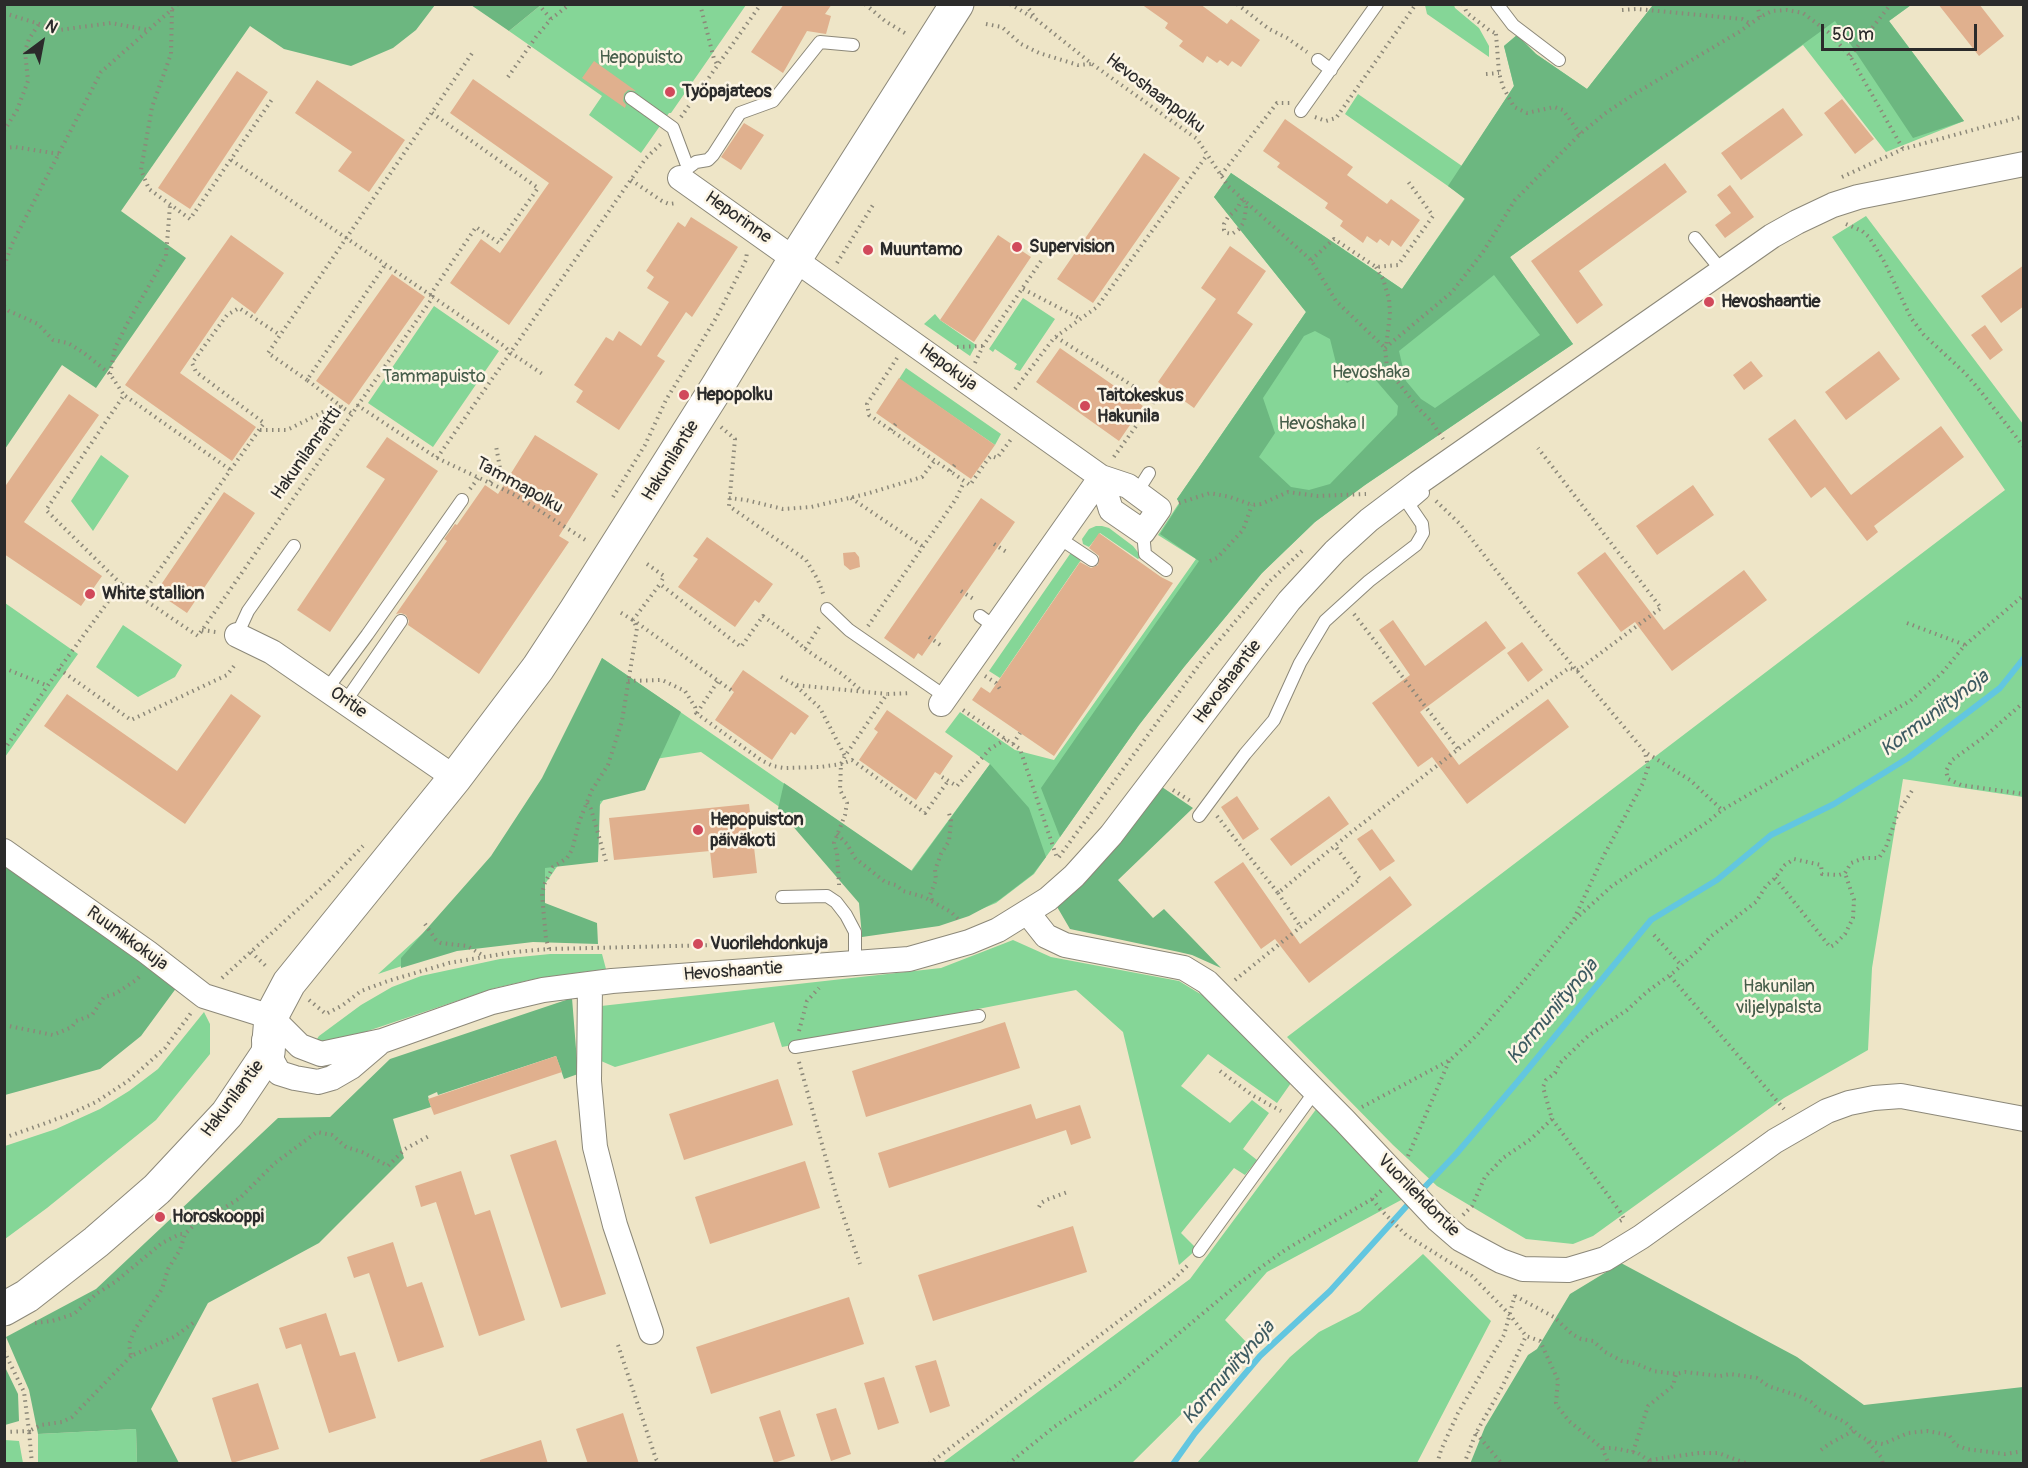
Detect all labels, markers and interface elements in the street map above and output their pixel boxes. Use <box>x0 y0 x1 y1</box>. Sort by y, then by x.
north arrow <box>12 12 72 72</box>
scale bar <box>1824 12 1980 50</box>
text: N <box>42 15 61 38</box>
text: 50 m <box>1832 23 1874 46</box>
park label: Hepopuisto <box>599 47 683 69</box>
street label: Hevoshaanpolku <box>1101 50 1209 138</box>
place label: Työpajateos <box>682 81 772 103</box>
marker: Työpajateos <box>663 85 677 99</box>
street label: Heporinne <box>701 187 775 249</box>
place label: Supervision <box>1029 236 1115 258</box>
place label: Muuntamo <box>880 239 962 261</box>
marker: Supervision <box>1010 240 1024 254</box>
marker: Muuntamo <box>861 243 875 257</box>
place label: Hevoshaantie <box>1721 291 1820 313</box>
marker: Hevoshaantie <box>1702 295 1716 309</box>
street label: Hepokuja <box>915 340 981 396</box>
park label: Hevoshaka <box>1332 362 1410 384</box>
park label: Tammapuisto <box>382 366 486 388</box>
place label: Hepopolku <box>696 384 773 406</box>
place label: Taitokeskus Hakunila <box>1097 385 1183 428</box>
marker: Hepopolku <box>677 388 691 402</box>
marker: Taitokeskus Hakunila <box>1078 399 1092 413</box>
street label: Hakunilanraitti <box>267 404 347 504</box>
park label: Hevoshaka I <box>1278 413 1366 435</box>
street label: Hakunilantie <box>638 417 704 505</box>
street label: Tammapolku <box>472 453 566 519</box>
place label: White stallion <box>102 583 204 605</box>
marker: White stallion <box>83 587 97 601</box>
street label: Hevoshaantie <box>1189 636 1267 728</box>
water label: Kormuniitynoja <box>1876 666 1994 762</box>
street label: Oritie <box>325 683 371 723</box>
place label: Hepopuiston päiväkoti <box>710 809 804 852</box>
marker: Hepopuiston päiväkoti <box>691 823 705 837</box>
street label: Ruunikkokuja <box>82 902 172 976</box>
place label: Vuorilehdonkuja <box>710 933 828 955</box>
marker: Vuorilehdonkuja <box>691 937 705 951</box>
water label: Kormuniitynoja <box>1502 955 1604 1069</box>
street label: Hevoshaantie <box>683 958 783 986</box>
park label: Hakunilan viljelypalsta <box>1736 976 1822 1018</box>
street label: Hakunilantie <box>197 1056 269 1142</box>
street label: Vuorilehdontie <box>1372 1150 1464 1242</box>
place label: Horoskooppi <box>172 1206 264 1228</box>
marker: Horoskooppi <box>153 1210 167 1224</box>
water label: Kormuniitynoja <box>1178 1316 1280 1430</box>

